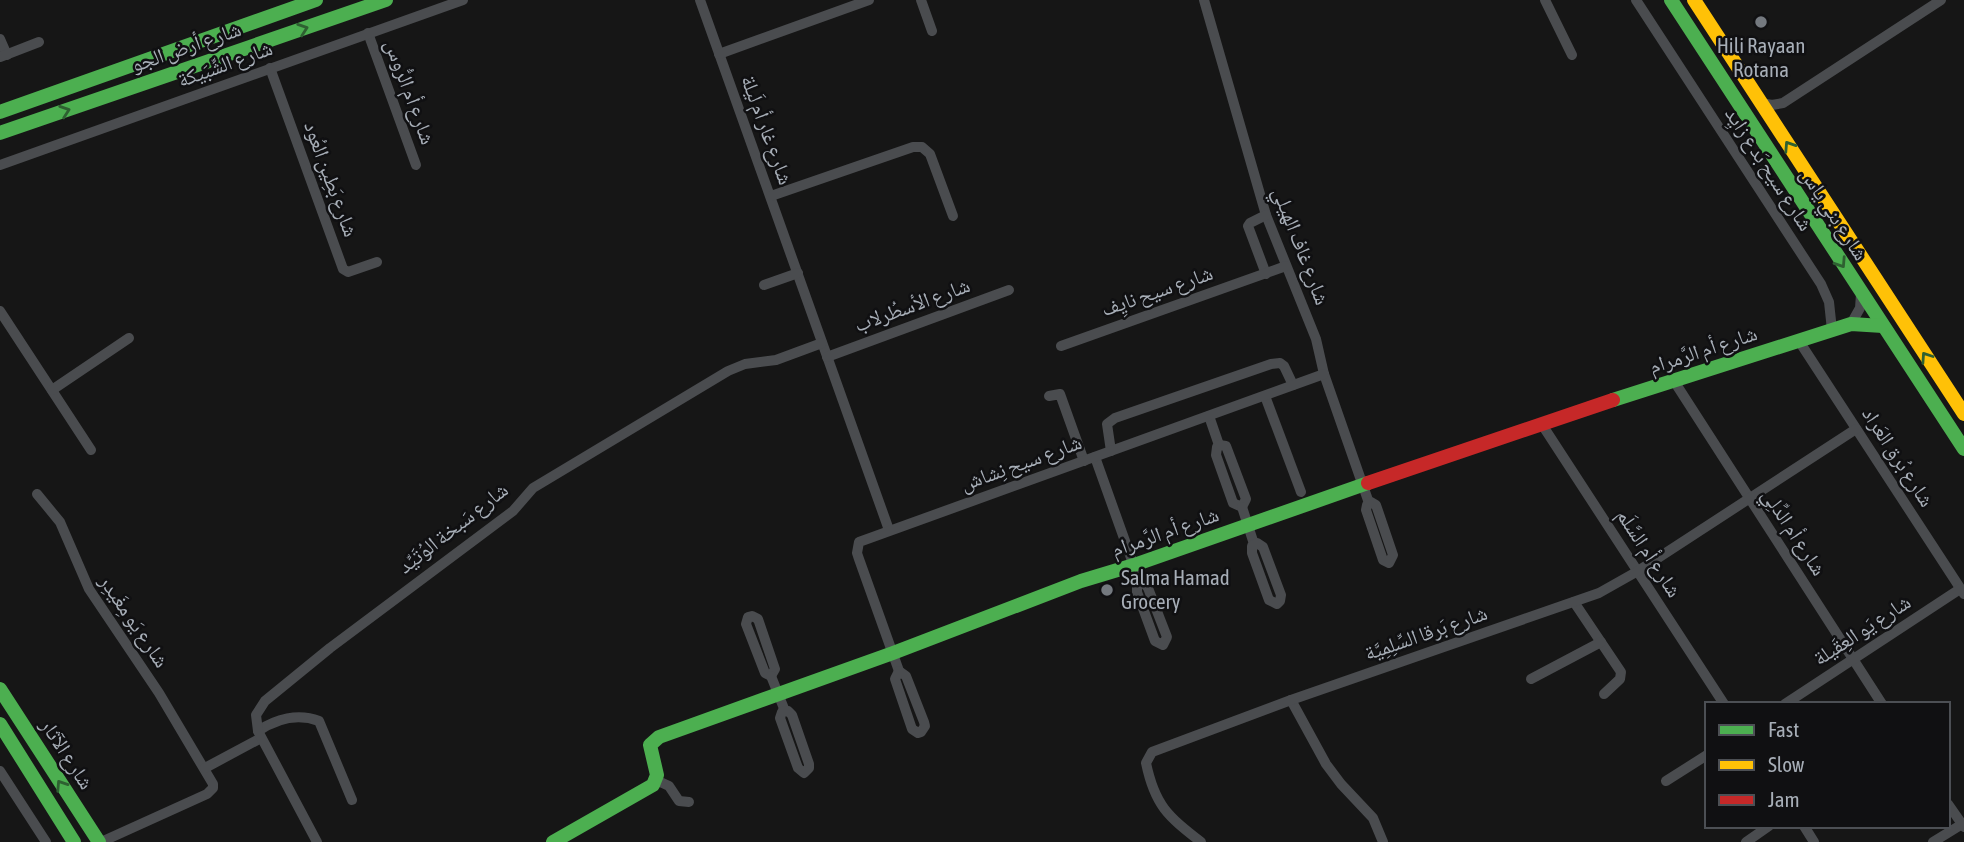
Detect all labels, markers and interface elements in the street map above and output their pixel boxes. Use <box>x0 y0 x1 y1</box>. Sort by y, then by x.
marker: Hili Rayaan Rotana <box>1753 14 1769 30</box>
street label: شارع أرض الجو <box>127 16 245 78</box>
one-way arrow <box>296 23 308 37</box>
place label: Hili Rayaan Rotana <box>1717 33 1805 81</box>
street label: شارع الشِّبَيكة <box>174 35 276 93</box>
street label: شارع أم الرُّوس <box>378 36 441 148</box>
street label: شارع غار أم لَيلة <box>734 72 799 189</box>
street label: شارع سيح بَدع زايِد <box>1718 102 1819 237</box>
one-way arrow <box>58 105 70 119</box>
street label: شارع بَطِين العُود <box>298 118 364 240</box>
one-way arrow <box>1784 140 1797 153</box>
street label: شارع بني ياس <box>1791 163 1874 267</box>
street label: شارع غاف الهيلي <box>1264 183 1335 310</box>
one-way arrow <box>1833 256 1846 269</box>
street label: شارع سيح نايِف <box>1098 260 1217 324</box>
street label: شارع الأسطُرلاب <box>851 272 973 338</box>
street label: شارع أم الرَّمرام <box>1646 320 1761 381</box>
one-way arrow <box>1922 352 1934 365</box>
street label: شارع بُرق العَراد <box>1856 402 1940 512</box>
street label: شارع سيح نِشاش <box>957 429 1085 497</box>
street label: شارع سَبخة الوُتَيِّد <box>393 477 513 579</box>
street label: شارع أم الدِّلِي <box>1753 483 1832 583</box>
street label: شارع أم الرَّمرام <box>1108 501 1223 564</box>
street label: شارع أم السَّلَم <box>1610 504 1687 603</box>
place label: Salma Hamad Grocery <box>1121 565 1230 613</box>
street label: شارع يَو مِغَيدِر <box>93 569 175 672</box>
marker: Salma Hamad Grocery <box>1099 582 1115 598</box>
street label: شارع يَو العِقَيلة <box>1808 589 1916 671</box>
street label: شارع بَرقا السِّلِمِيَّة <box>1361 600 1491 666</box>
legend <box>1705 702 1950 828</box>
street label: شارع الآثار <box>34 713 99 794</box>
text: Fast <box>1768 717 1799 741</box>
text: Slow <box>1768 752 1805 776</box>
one-way arrow <box>57 779 70 792</box>
text: Jam <box>1768 787 1800 811</box>

